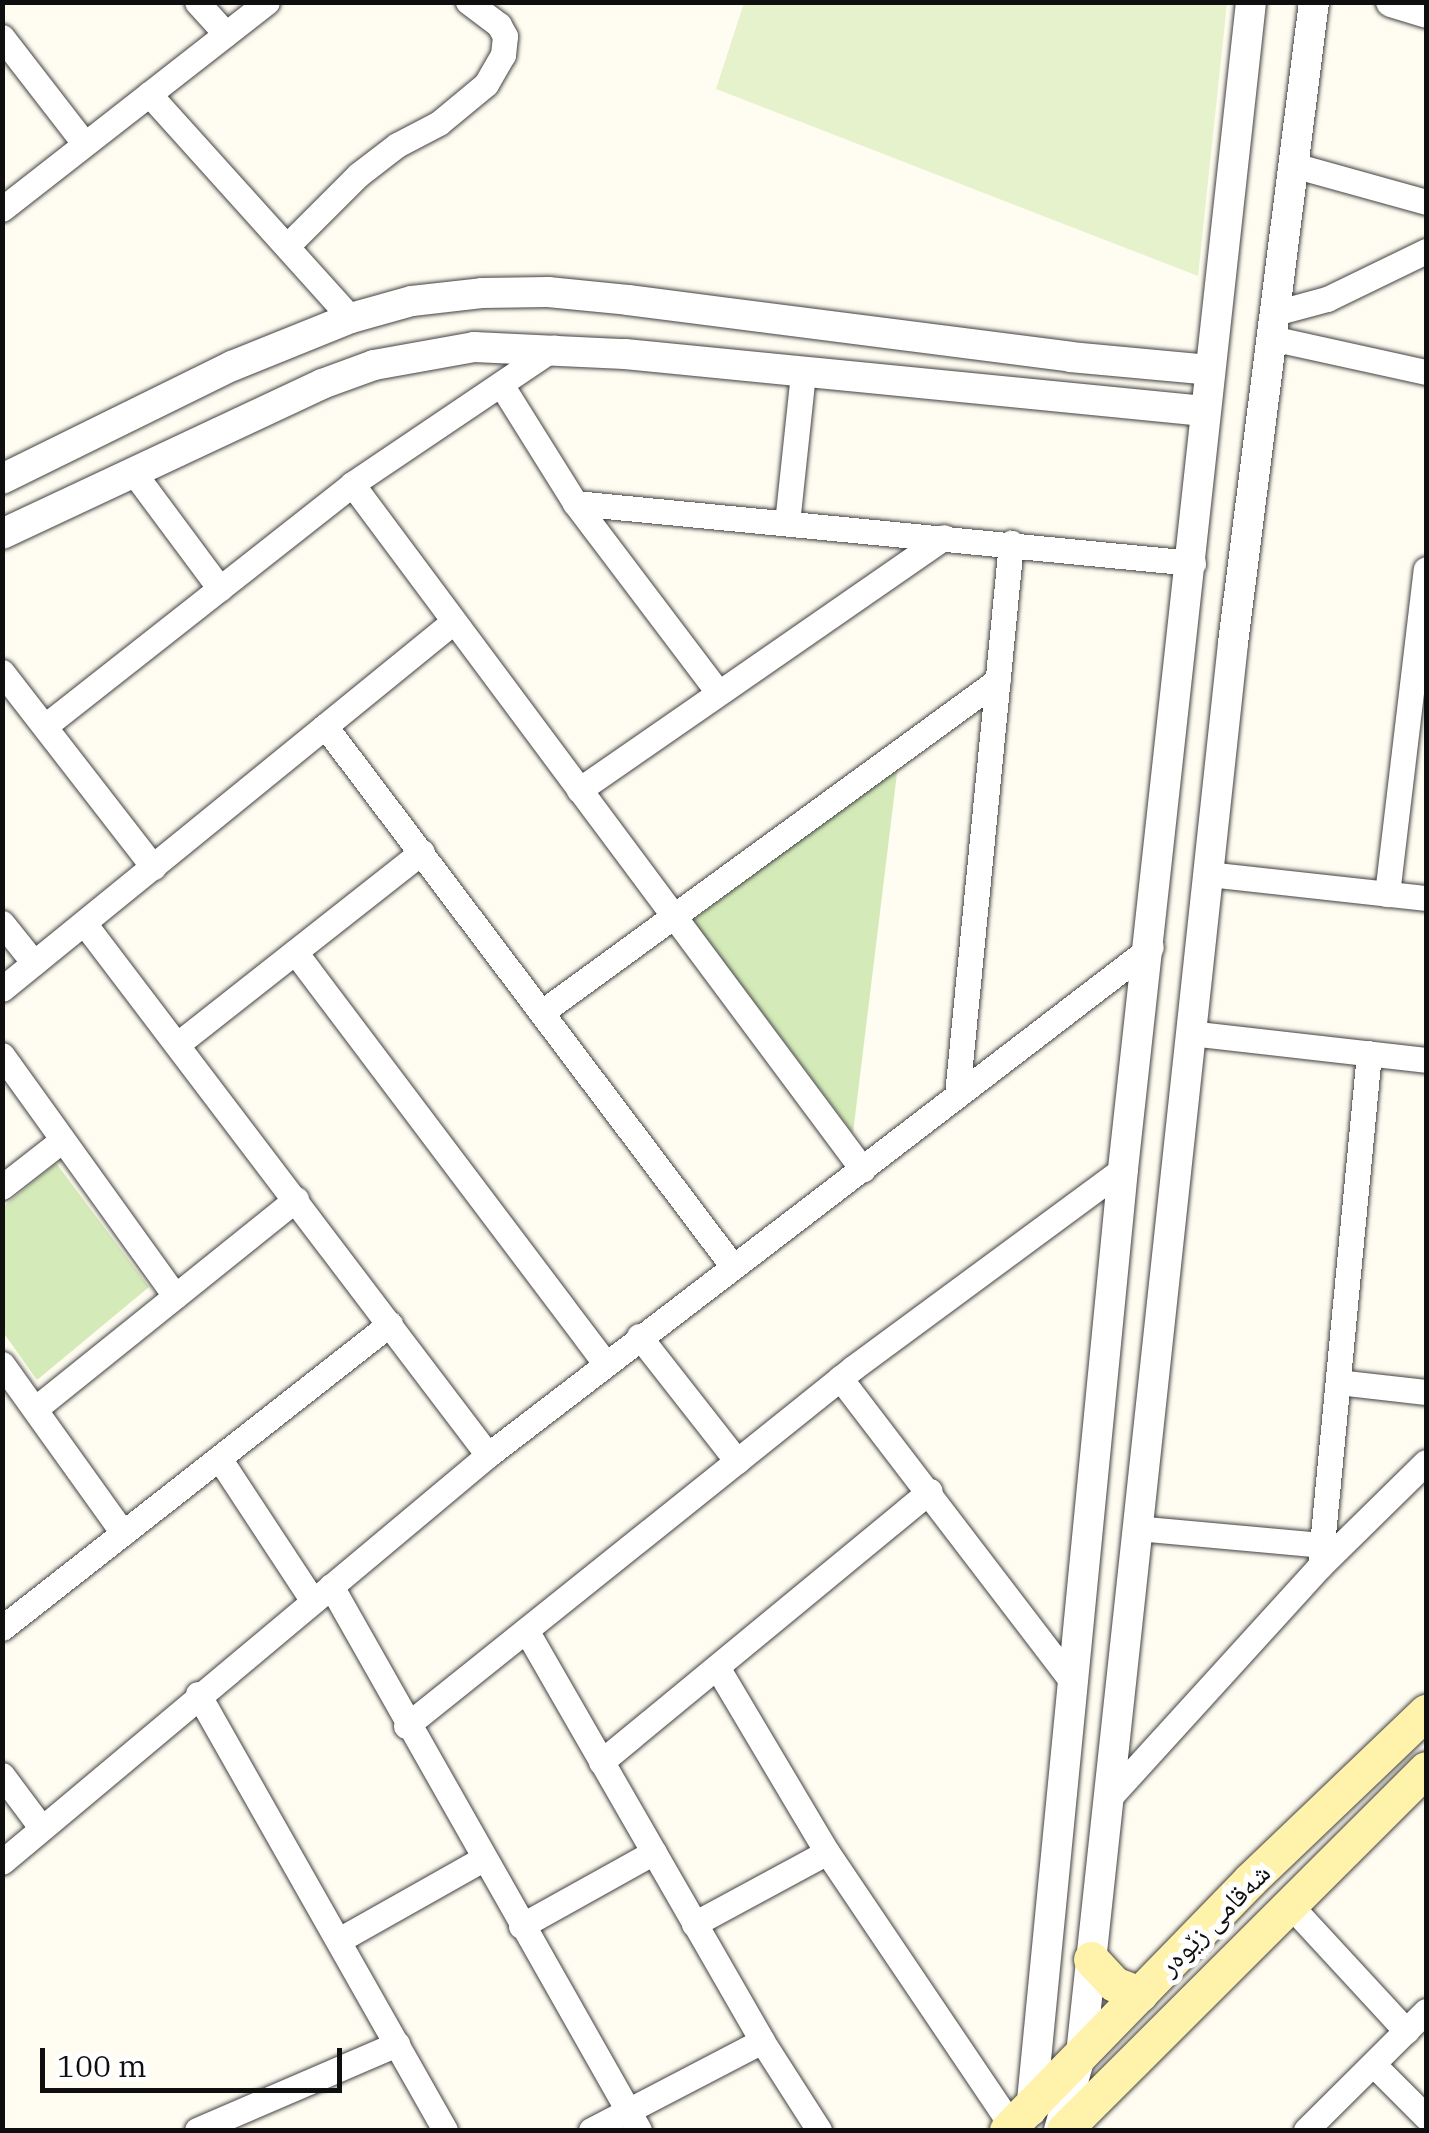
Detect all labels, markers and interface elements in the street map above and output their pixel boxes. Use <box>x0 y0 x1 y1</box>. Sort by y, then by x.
street label: شەقامی زێوەر <box>1151 1856 1277 1982</box>
scale bar <box>45 2028 348 2090</box>
text: 100 m <box>57 2046 147 2085</box>

